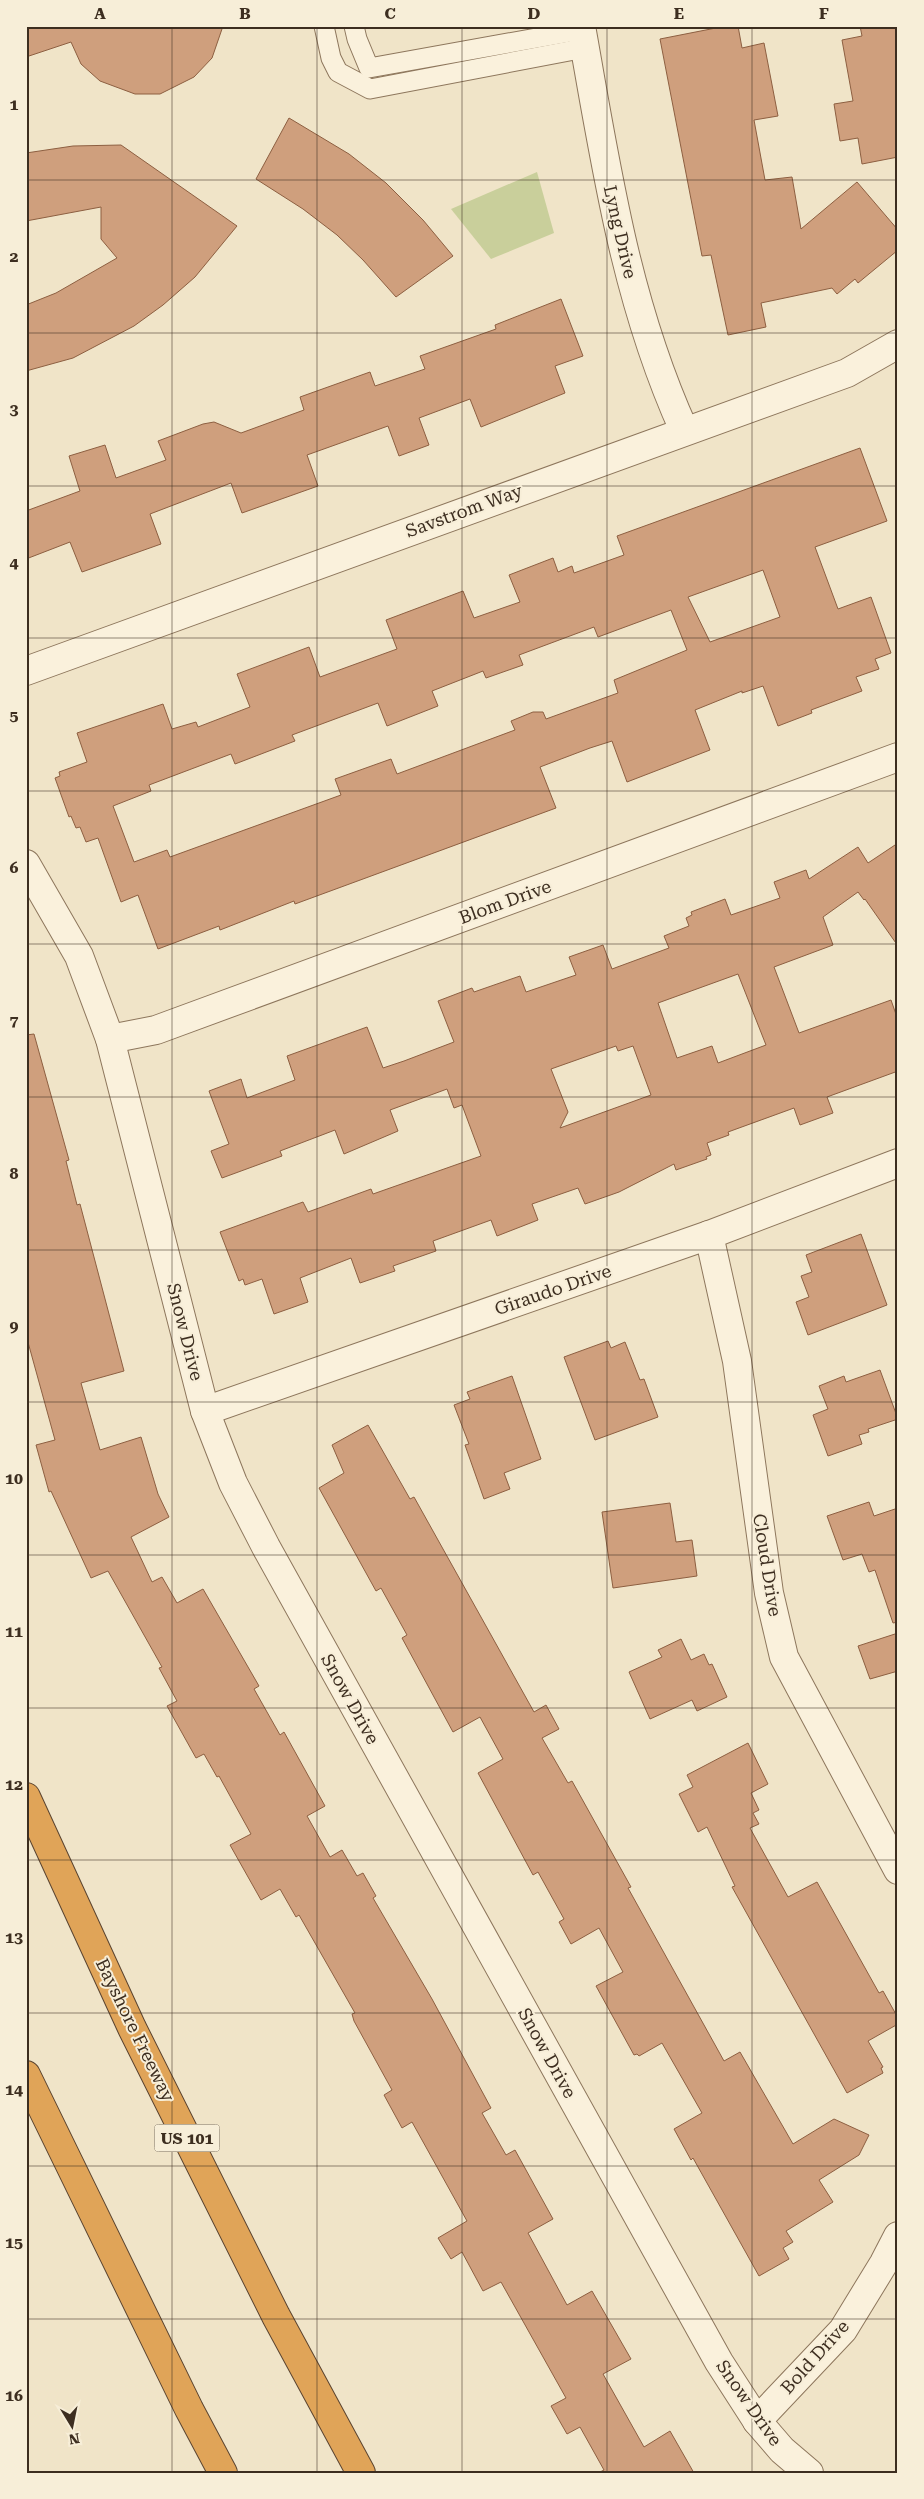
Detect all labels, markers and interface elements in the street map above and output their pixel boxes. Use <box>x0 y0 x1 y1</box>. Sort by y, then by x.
text: A <box>94 4 106 23</box>
text: B <box>239 4 251 23</box>
text: C <box>384 4 396 23</box>
text: D <box>528 4 541 23</box>
text: E <box>674 4 684 23</box>
text: F <box>819 4 829 23</box>
text: 1 <box>10 95 19 114</box>
street label: Lyng Drive <box>600 183 641 281</box>
text: 2 <box>10 247 19 266</box>
text: 3 <box>10 400 19 419</box>
street label: Savstrom Way <box>403 480 525 541</box>
text: 4 <box>10 553 19 572</box>
text: 5 <box>10 706 19 725</box>
text: 6 <box>10 858 19 877</box>
street label: Blom Drive <box>456 875 554 928</box>
text: 7 <box>10 1011 19 1030</box>
text: 8 <box>10 1164 19 1183</box>
street label: Giraudo Drive <box>492 1260 614 1319</box>
street label: Snow Drive <box>163 1281 208 1383</box>
text: 9 <box>10 1317 19 1336</box>
text: 10 <box>5 1469 23 1488</box>
street label: Cloud Drive <box>749 1512 786 1618</box>
text: 11 <box>5 1622 23 1641</box>
street label: Snow Drive <box>317 1650 384 1748</box>
text: 12 <box>5 1775 23 1794</box>
text: 13 <box>5 1928 23 1947</box>
street label: Bayshore Freeway <box>92 1955 179 2105</box>
street label: Snow Drive <box>514 2004 581 2102</box>
text: 14 <box>5 2080 23 2099</box>
road number: US 101 <box>154 2124 220 2152</box>
text: 15 <box>5 2233 23 2252</box>
street label: Bold Drive <box>776 2315 853 2398</box>
street label: Snow Drive <box>712 2356 787 2450</box>
text: 16 <box>5 2386 23 2405</box>
north arrow <box>48 2402 98 2452</box>
text: N <box>67 2430 81 2448</box>

